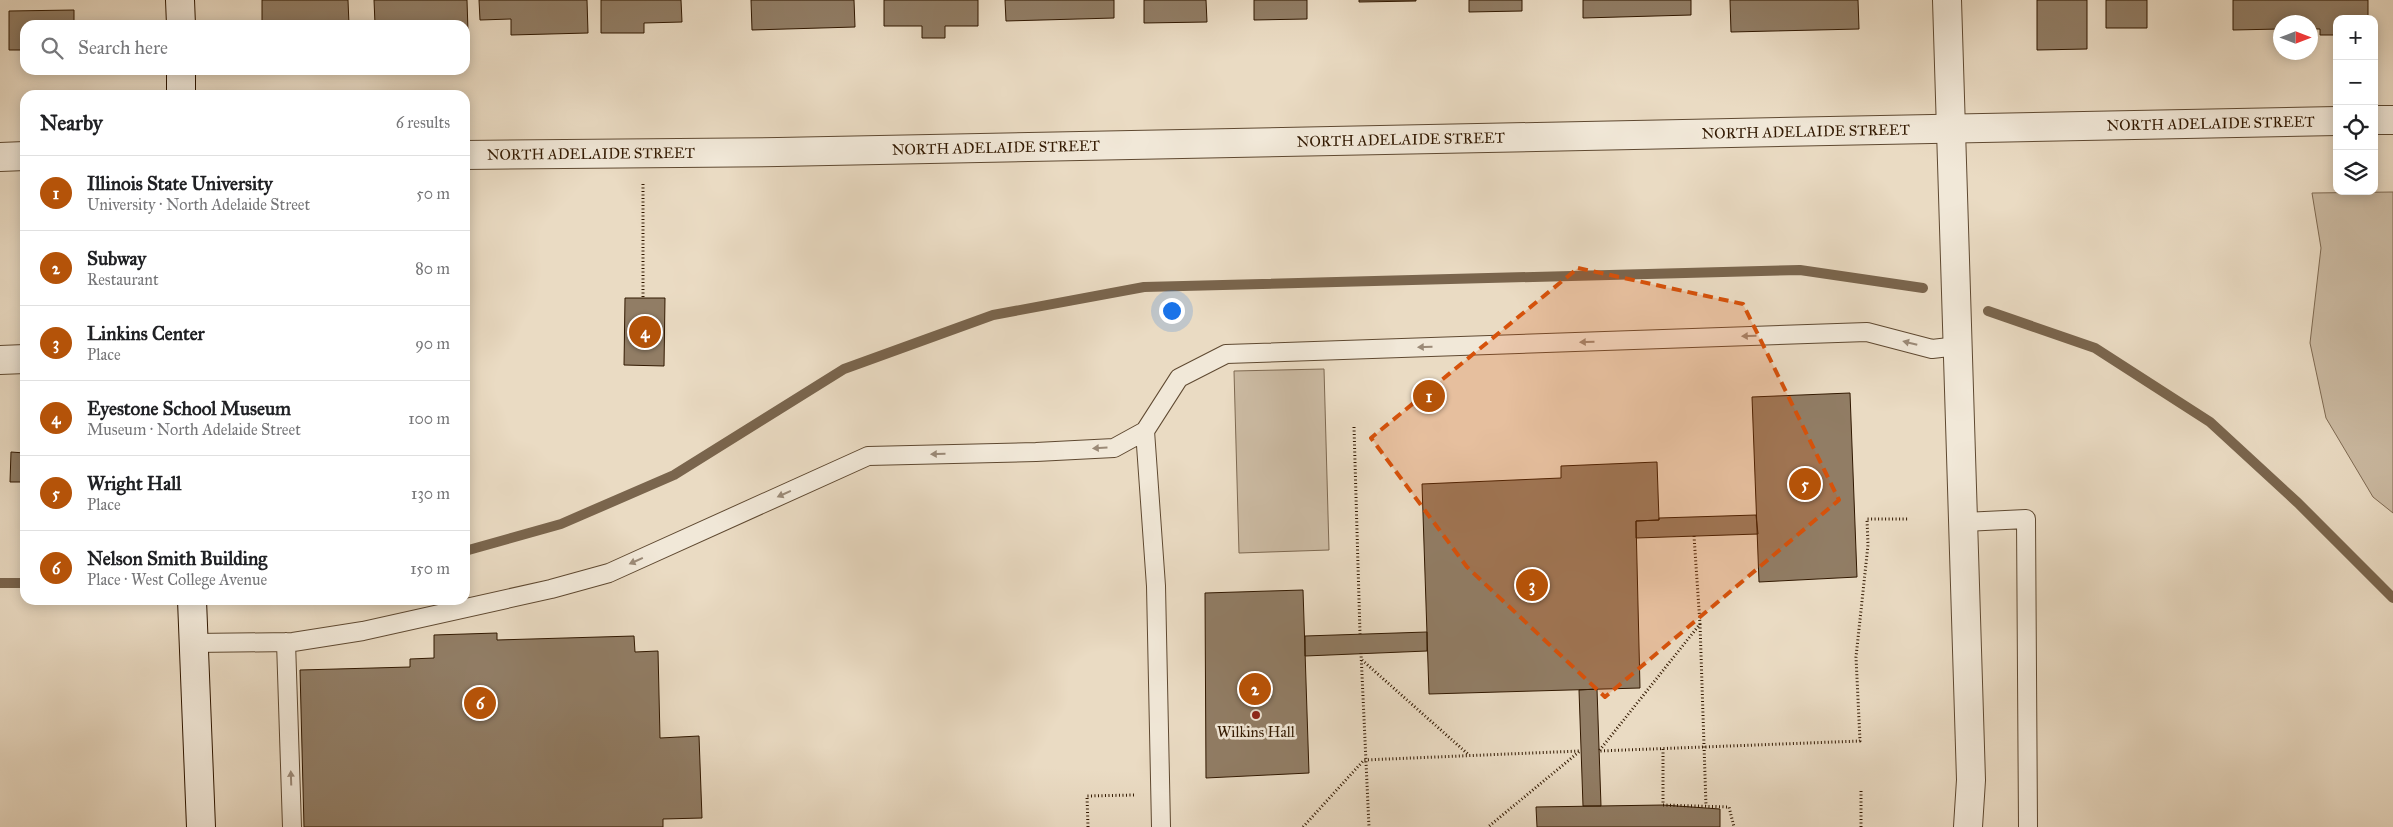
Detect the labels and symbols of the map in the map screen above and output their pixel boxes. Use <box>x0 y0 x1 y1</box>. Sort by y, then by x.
north arrow <box>2273 15 2318 60</box>
street label: NORTH ADELAIDE STREET <box>2106 112 2315 135</box>
street label: NORTH ADELAIDE STREET <box>1701 120 1910 143</box>
street label: NORTH ADELAIDE STREET <box>1297 129 1505 151</box>
street label: NORTH ADELAIDE STREET <box>892 137 1100 159</box>
street label: NORTH ADELAIDE STREET <box>487 144 695 164</box>
your location <box>1159 298 1185 324</box>
pin: 4 <box>629 313 661 351</box>
one-way arrow <box>1741 332 1757 340</box>
one-way arrow <box>1579 338 1595 346</box>
one-way arrow <box>1903 339 1918 347</box>
one-way arrow <box>1416 343 1432 351</box>
pin: 1 <box>1413 377 1445 415</box>
one-way arrow <box>1092 445 1108 453</box>
one-way arrow <box>930 450 946 458</box>
pin: 5 <box>1789 465 1821 503</box>
one-way arrow <box>777 490 791 498</box>
one-way arrow <box>629 557 643 565</box>
pin: 3 <box>1516 566 1548 604</box>
pin: 2 <box>1239 670 1271 708</box>
pin: 6 <box>464 684 496 722</box>
marker: Wilkins Hall <box>1250 709 1262 721</box>
place label: Wilkins Hall <box>1217 723 1296 741</box>
one-way arrow <box>286 770 294 786</box>

